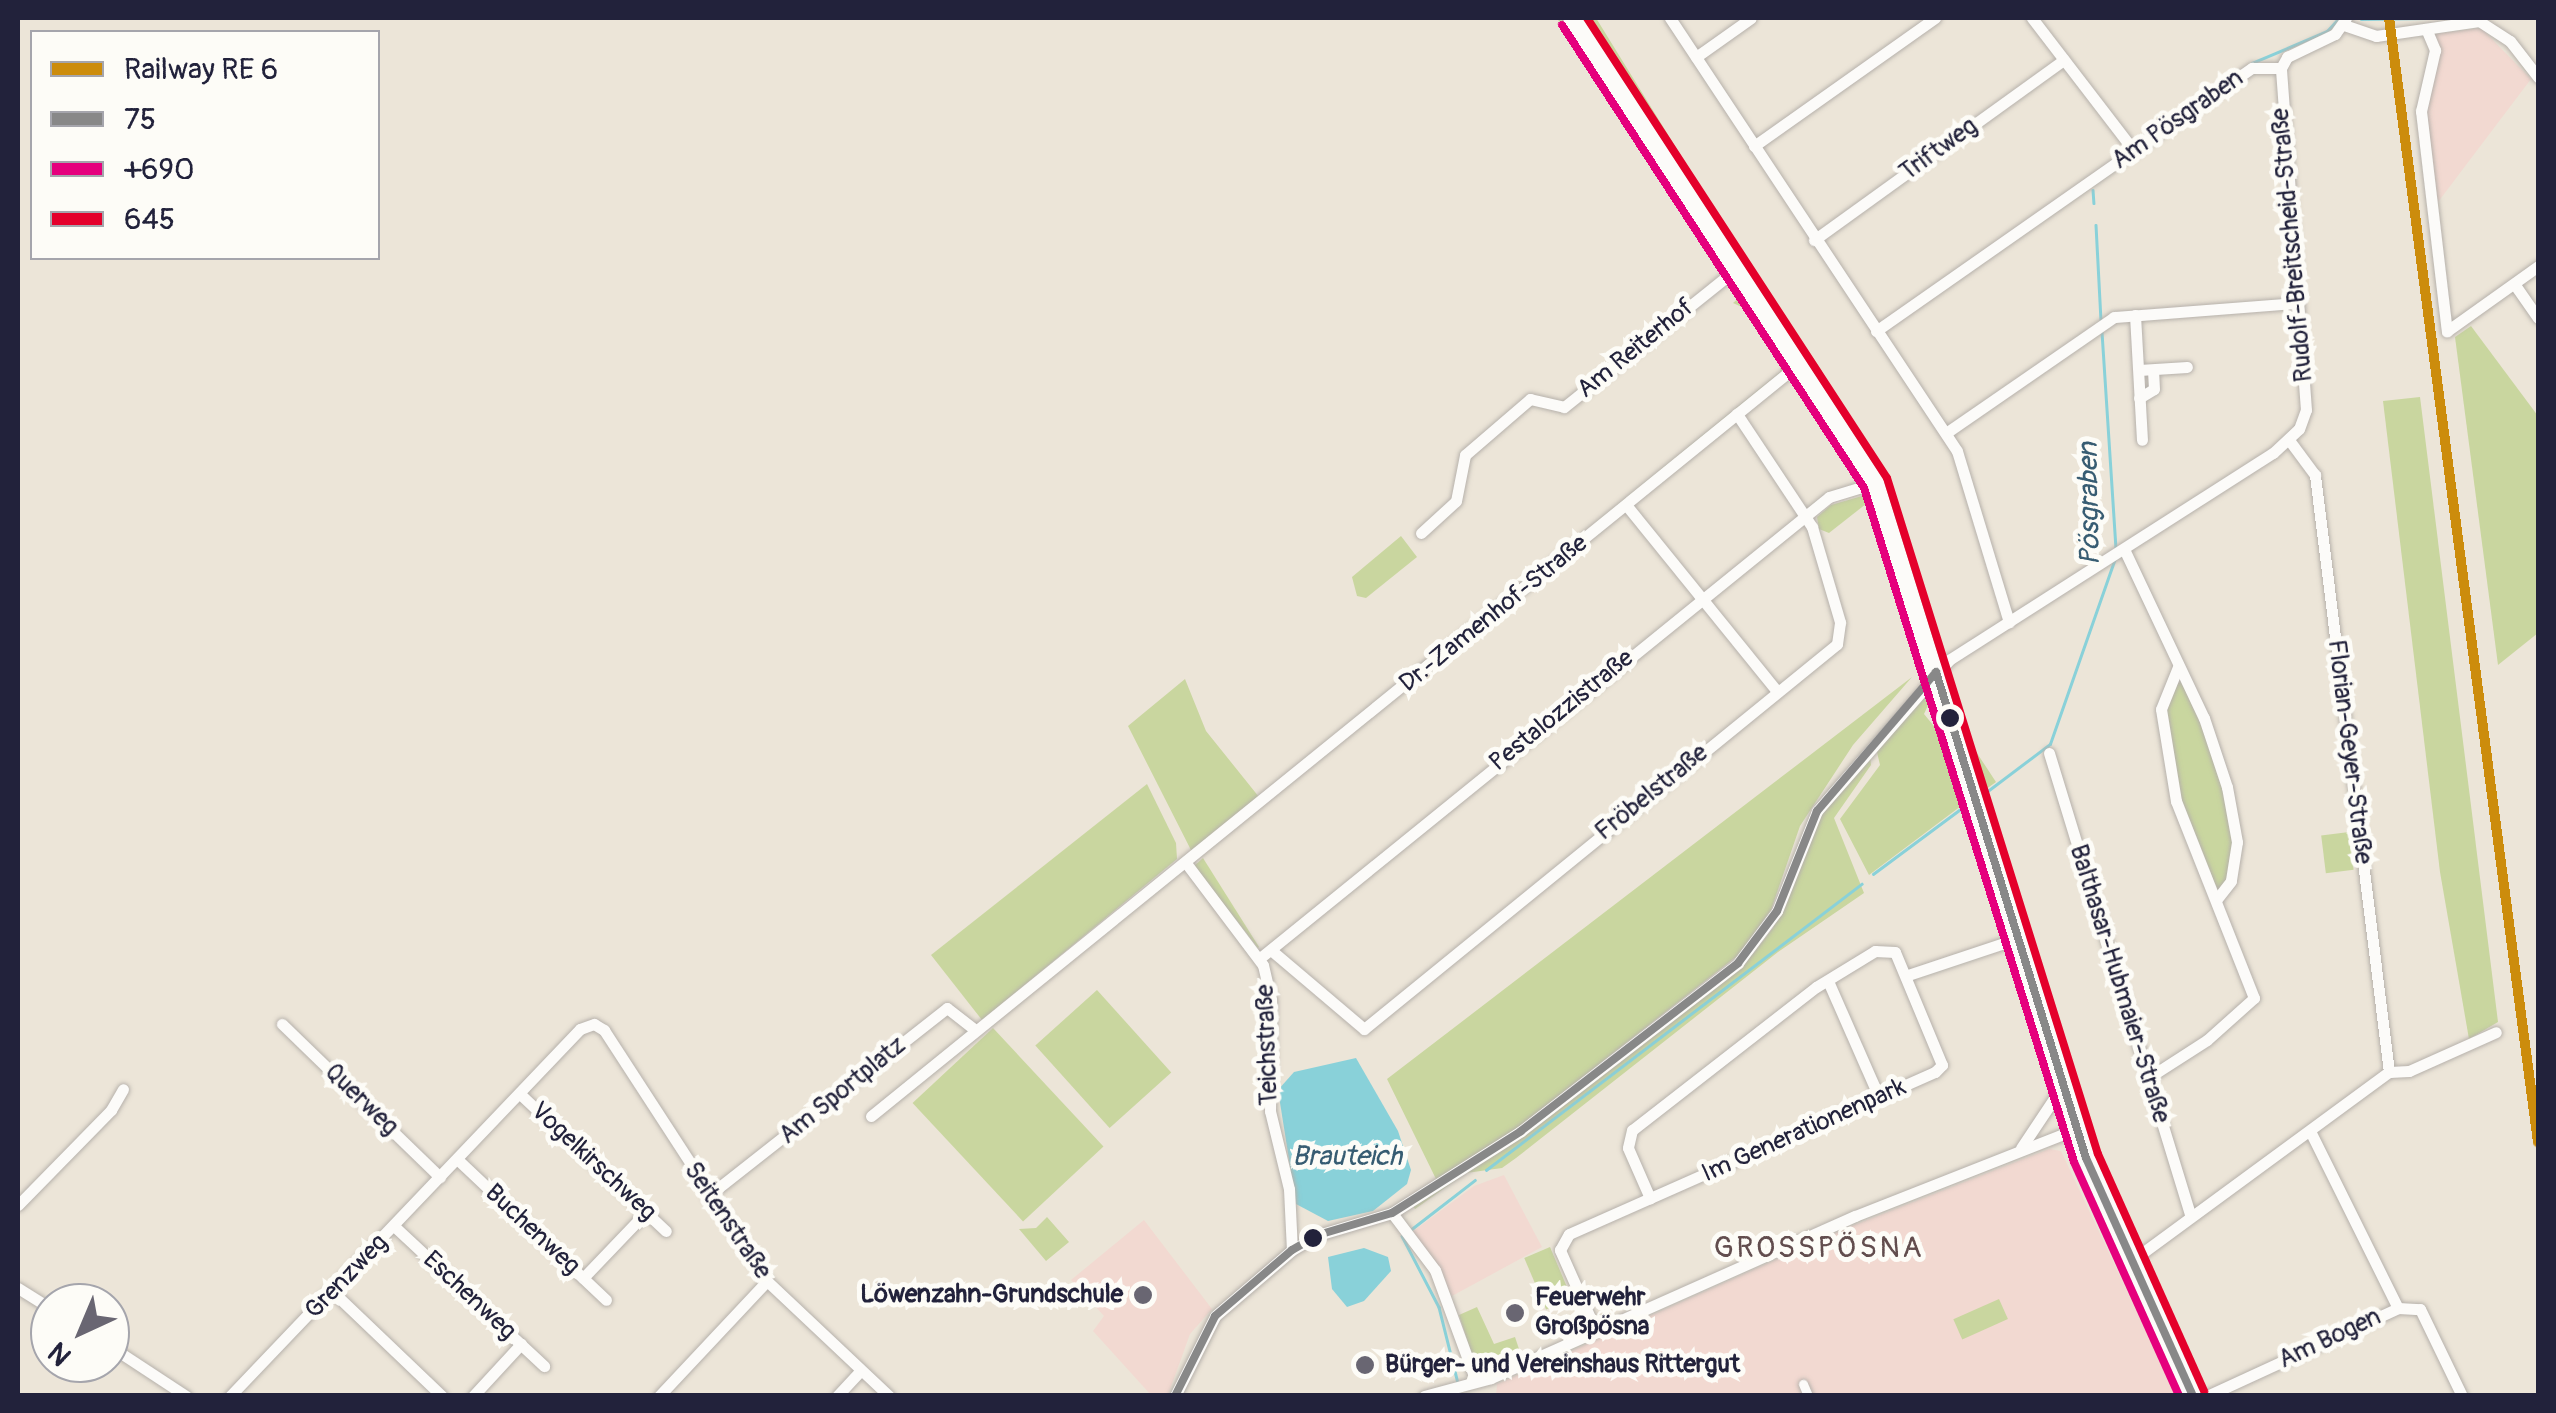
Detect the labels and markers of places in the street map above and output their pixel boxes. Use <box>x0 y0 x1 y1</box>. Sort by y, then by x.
unlabelled marker <box>1940 708 1960 728</box>
unlabelled marker <box>1303 1228 1323 1248</box>
place label: Löwenzahn-Grundschule <box>860 1280 1123 1310</box>
marker: Löwenzahn-Grundschule <box>1132 1284 1154 1306</box>
place label: Feuerwehr Großpösna <box>1535 1284 1649 1343</box>
marker: Feuerwehr Großpösna <box>1504 1302 1526 1324</box>
place label: Bürger- und Vereinshaus Rittergut <box>1385 1350 1740 1380</box>
marker: Bürger- und Vereinshaus Rittergut <box>1354 1354 1376 1376</box>

